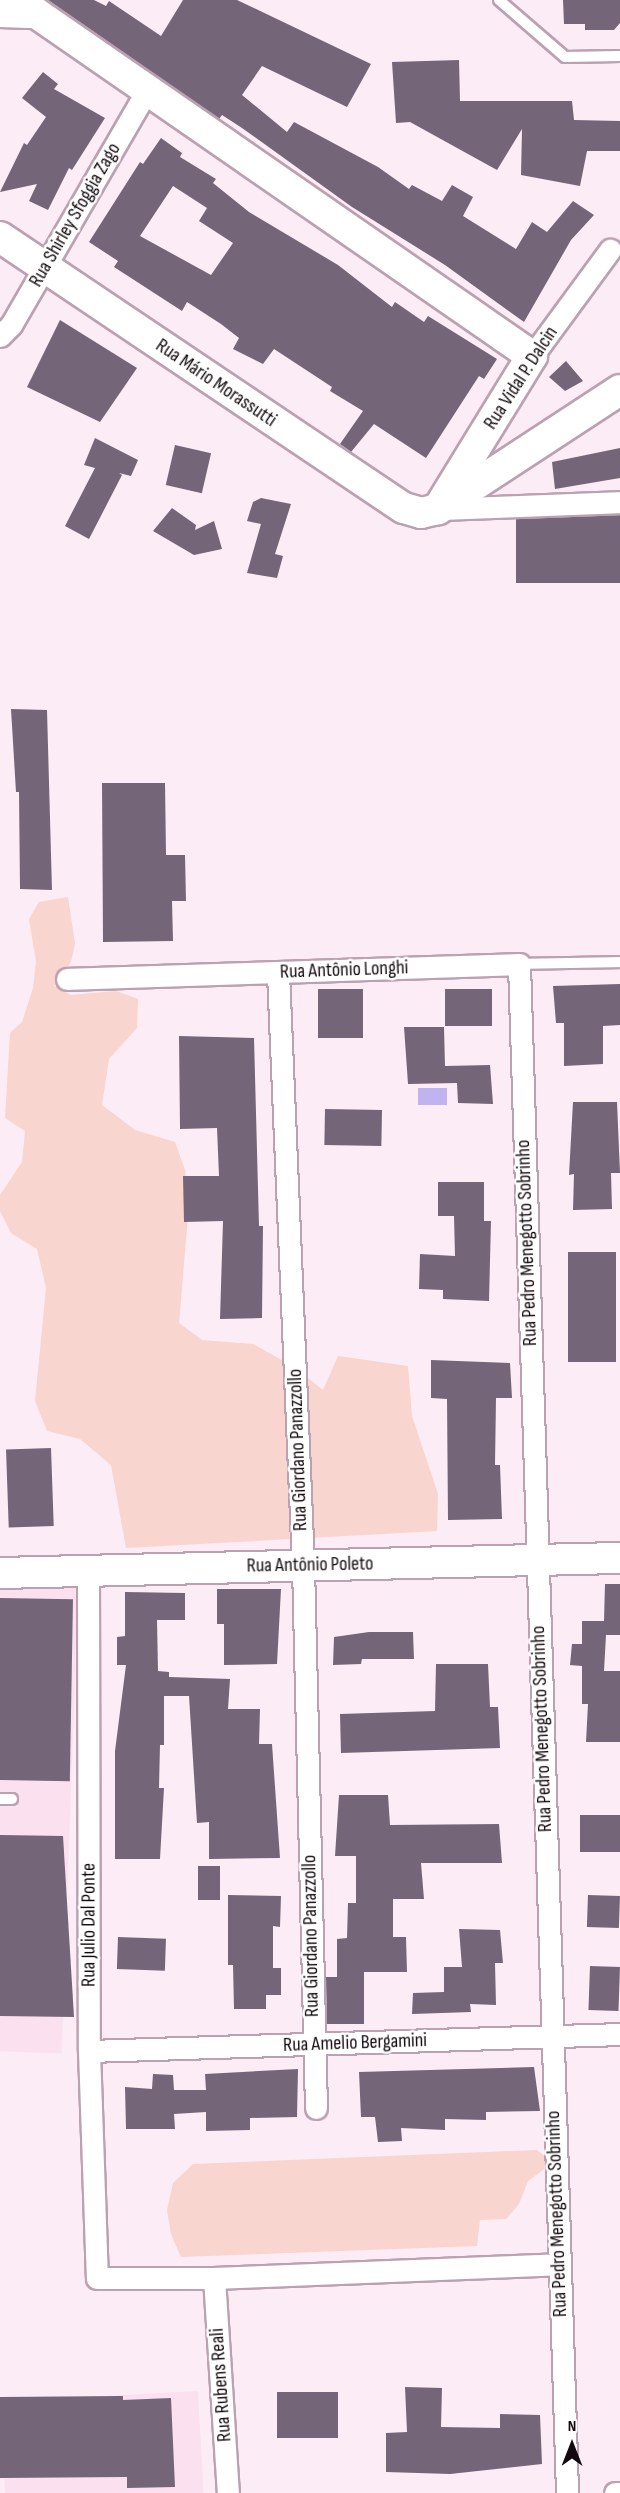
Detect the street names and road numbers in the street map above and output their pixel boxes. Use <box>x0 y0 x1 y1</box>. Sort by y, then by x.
street label: Rua Shirley Sfoggia Zago <box>24 139 126 291</box>
street label: Rua Vidal P. Dalcin <box>479 322 563 434</box>
street label: Rua Mário Morassutti <box>151 334 281 432</box>
street label: Rua Antônio Longhi <box>279 956 409 984</box>
street label: Rua Pedro Menegotto Sobrinho <box>511 1139 543 1347</box>
street label: Rua Giordano Panazzollo <box>283 1368 313 1532</box>
street label: Rua Antônio Poleto <box>246 1552 374 1578</box>
street label: Rua Pedro Menegotto Sobrinho <box>526 1625 558 1833</box>
street label: Rua Giordano Panazzollo <box>298 1855 324 2017</box>
street label: Rua Julio Dal Ponte <box>77 1863 101 1987</box>
street label: Rua Amelio Bergamini <box>283 2028 427 2058</box>
street label: Rua Pedro Menegotto Sobrinho <box>541 2110 573 2318</box>
street label: Rua Rubens Reali <box>205 2327 237 2443</box>

